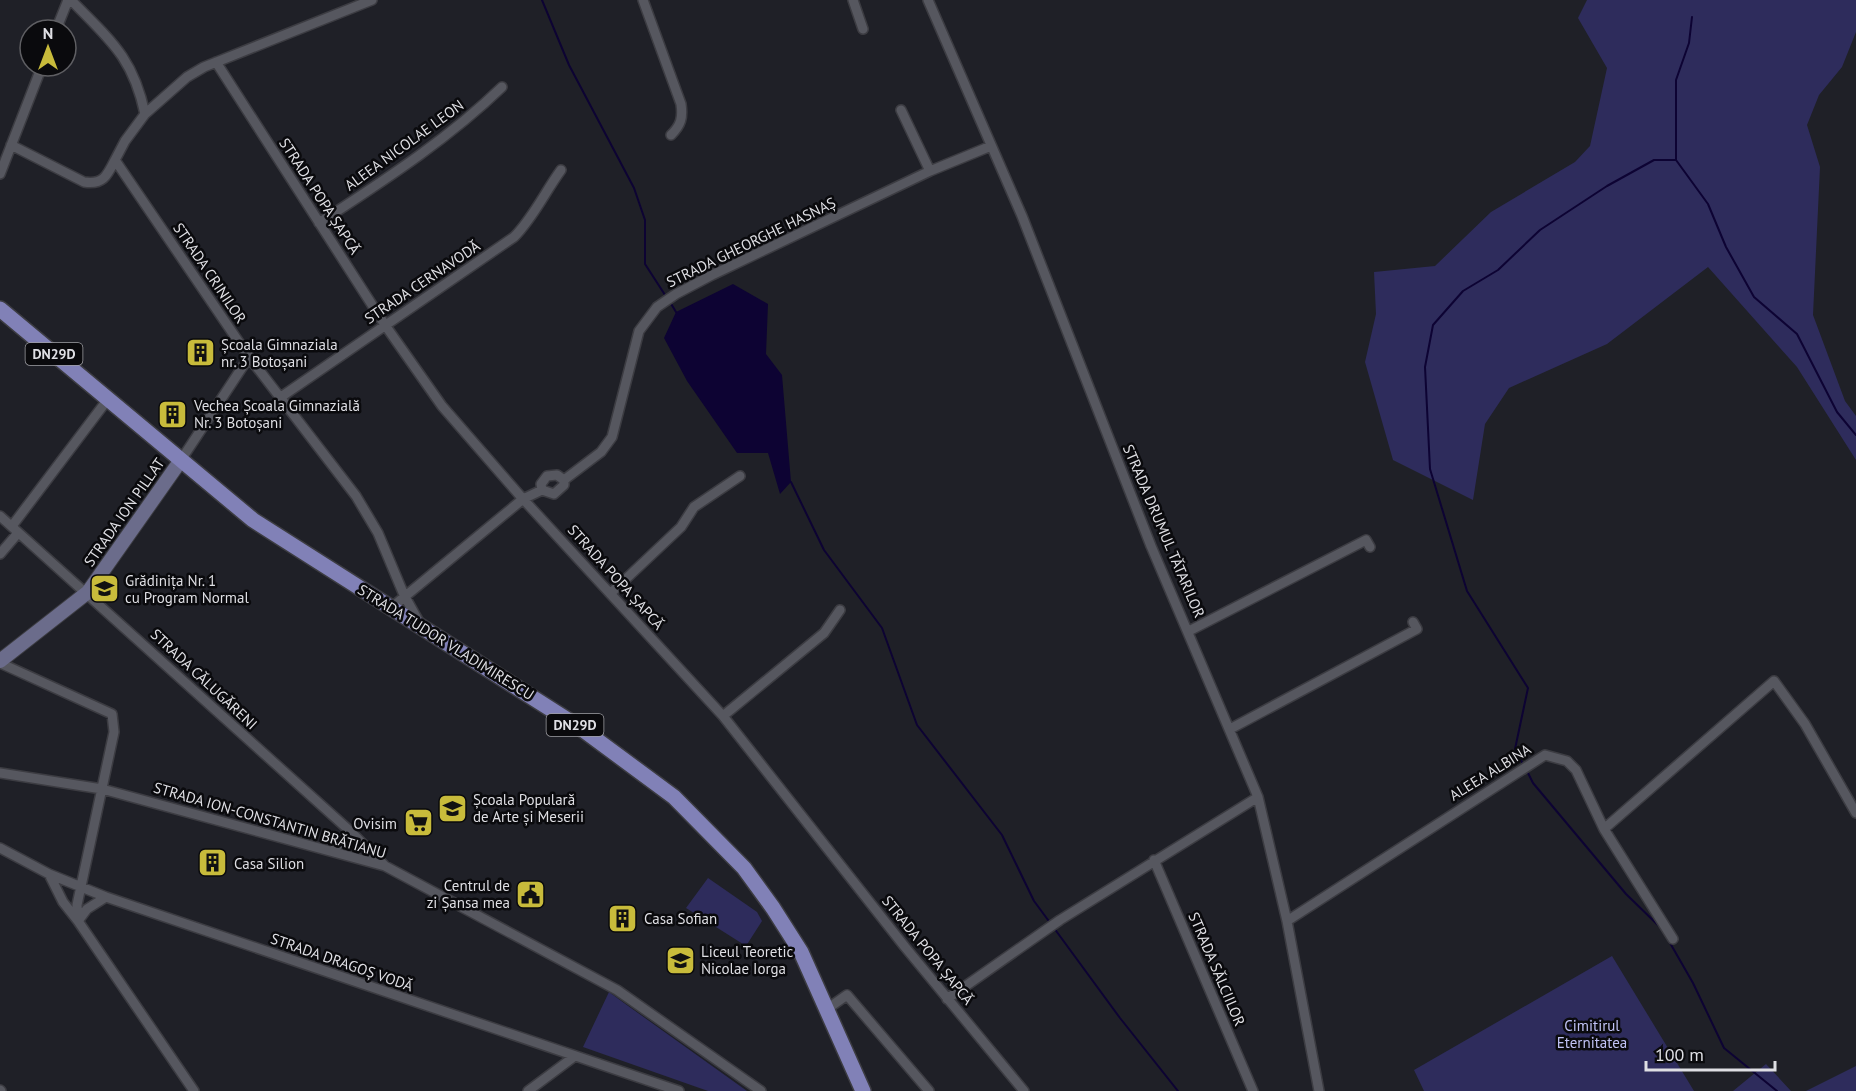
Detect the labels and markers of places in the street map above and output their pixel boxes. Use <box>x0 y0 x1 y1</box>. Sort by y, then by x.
place label: Școala Gimnaziala nr. 3 Botoșani <box>221 335 338 371</box>
building icon: Școala Gimnaziala nr. 3 Botoșani <box>184 337 216 369</box>
place label: Vechea Școala Gimnazială Nr. 3 Botoșani <box>193 396 360 432</box>
building icon: Vechea Școala Gimnazială Nr. 3 Botoșani <box>157 398 189 430</box>
place label: Grădinița Nr. 1 cu Program Normal <box>125 571 249 607</box>
school or university icon: Grădinița Nr. 1 cu Program Normal <box>88 573 120 605</box>
place label: Școala Populară de Arte și Meserii <box>473 790 584 826</box>
school or university icon: Școala Populară de Arte și Meserii <box>436 792 468 824</box>
supermarket icon: Ovisim <box>402 807 434 839</box>
place label: Ovisim <box>353 814 397 833</box>
building icon: Casa Silion <box>197 847 229 879</box>
place label: Casa Silion <box>234 854 304 873</box>
place label: Centrul de zi Șansa mea <box>427 876 510 912</box>
public building icon: Centrul de zi Șansa mea <box>515 878 547 910</box>
building icon: Casa Sofian <box>607 902 639 934</box>
place label: Casa Sofian <box>644 909 717 928</box>
place label: Liceul Teoretic Nicolae Iorga <box>701 942 794 978</box>
school or university icon: Liceul Teoretic Nicolae Iorga <box>664 944 696 976</box>

